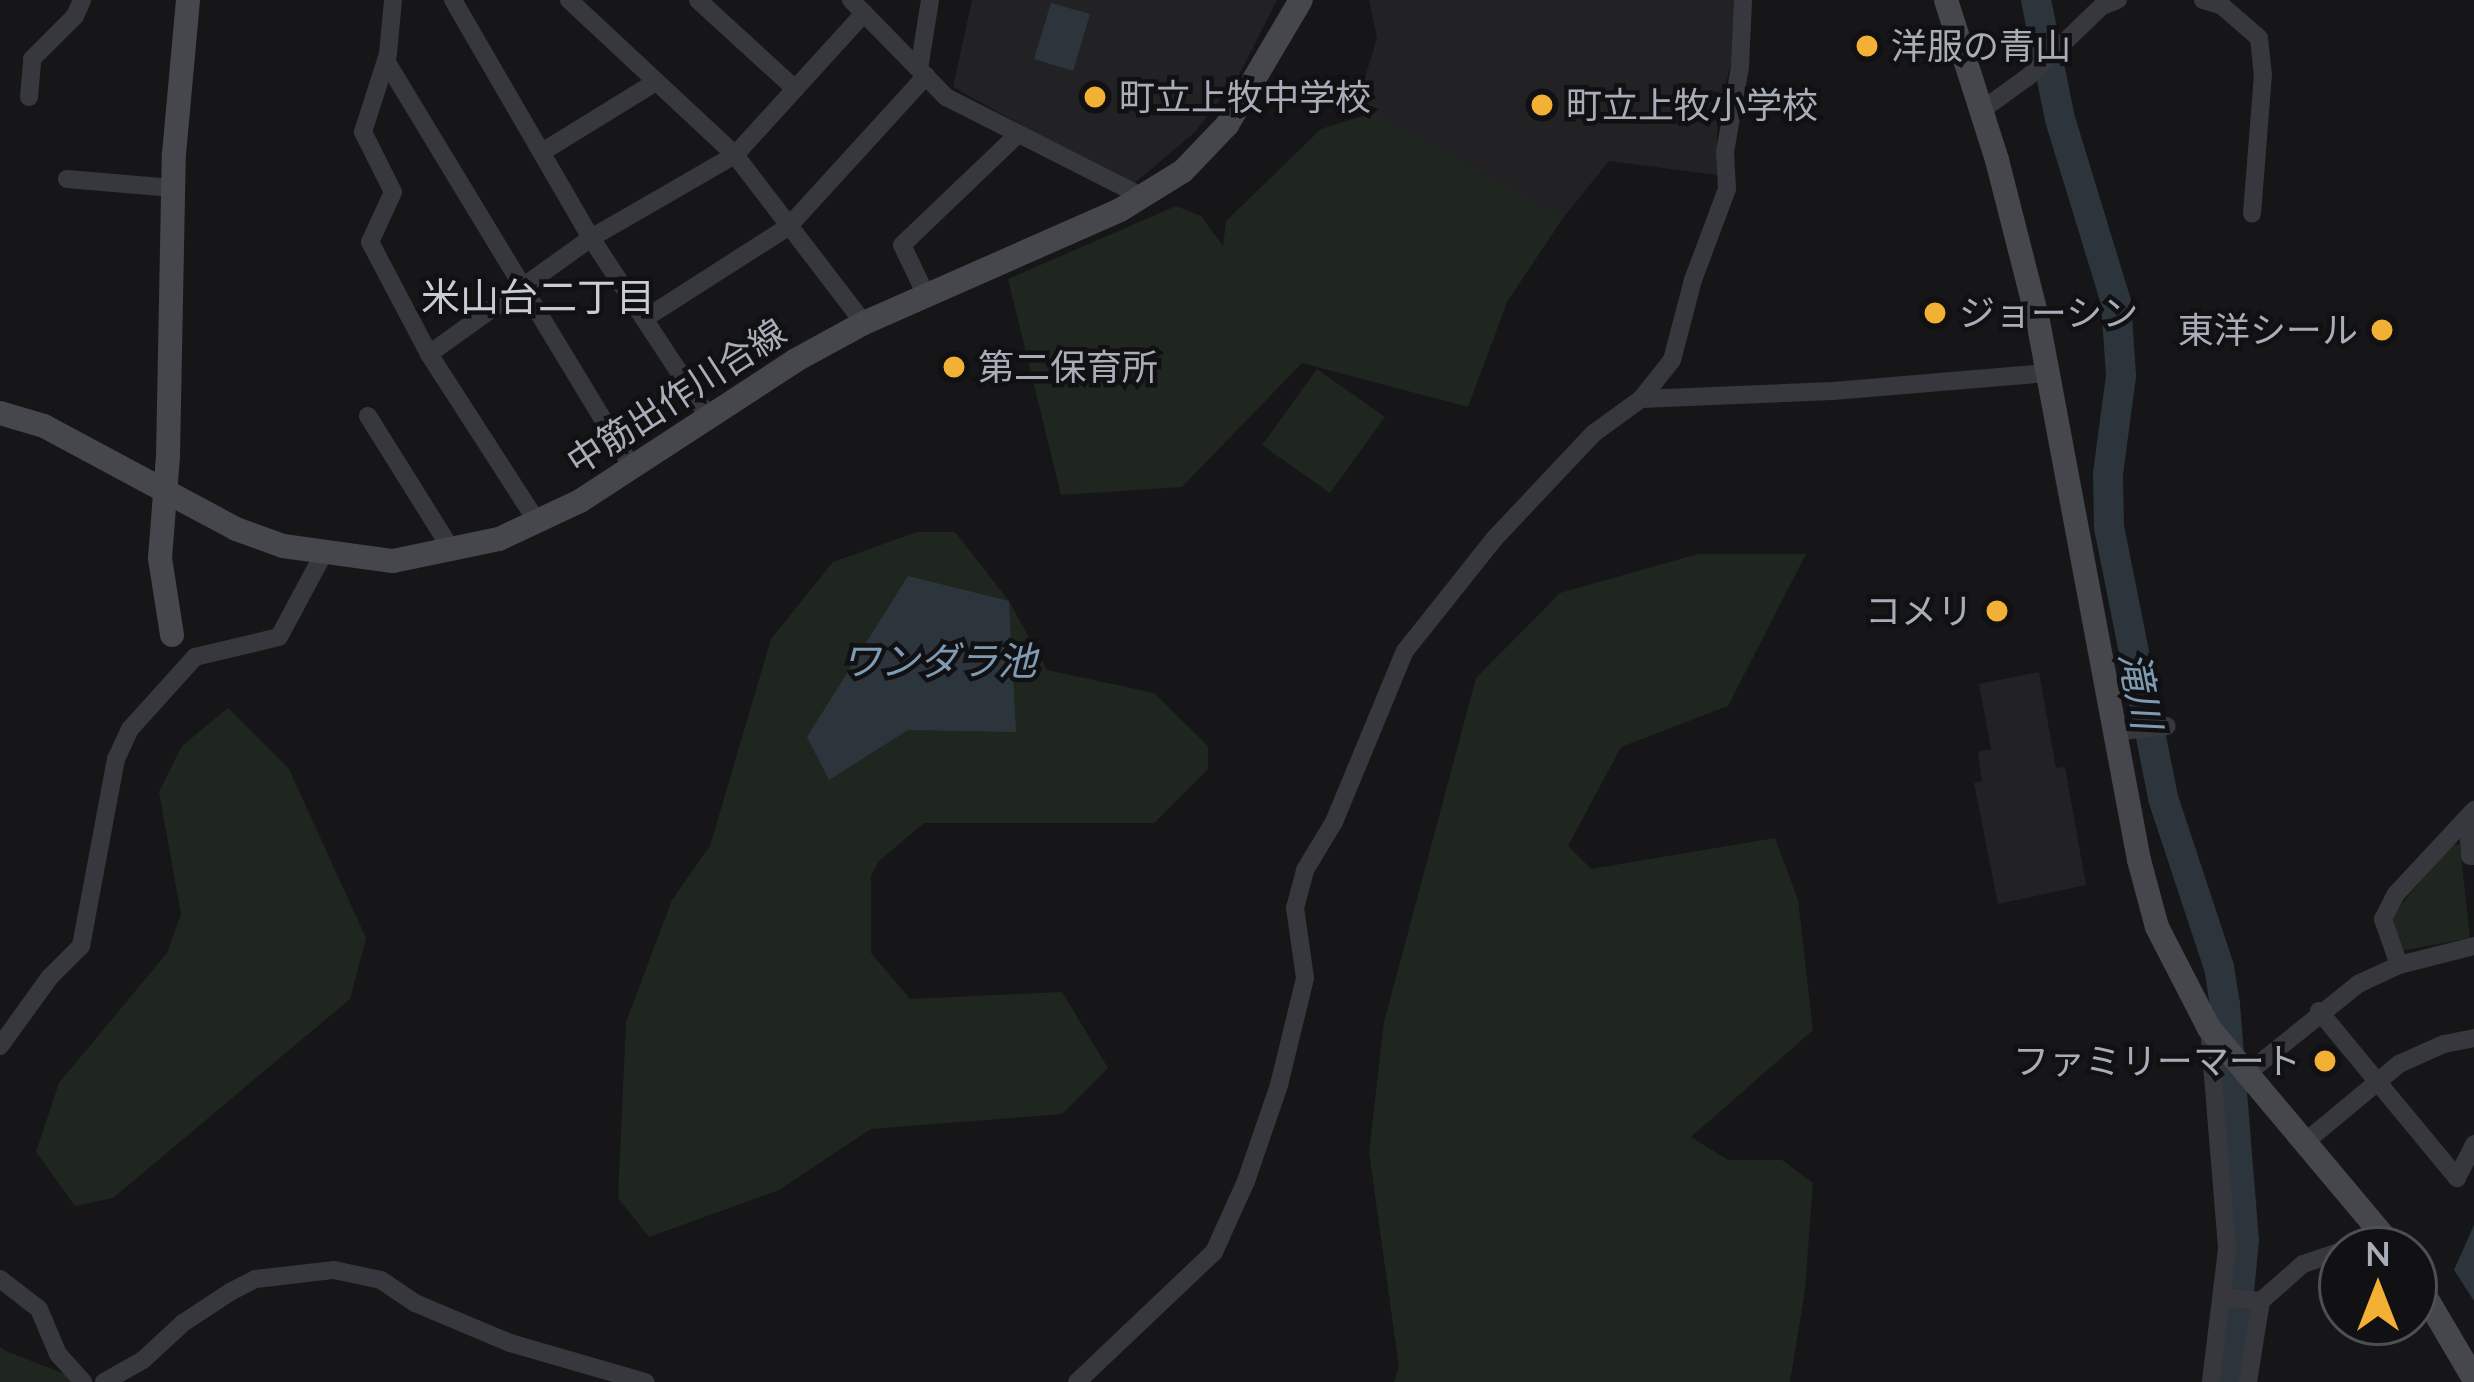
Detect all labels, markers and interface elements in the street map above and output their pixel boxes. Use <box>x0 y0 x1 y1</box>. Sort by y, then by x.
place label: 洋服の青山 <box>1891 24 2071 68</box>
marker: 洋服の青山 <box>1854 33 1880 59</box>
place label: 町立上牧中学校 <box>1119 75 1371 119</box>
place label: 町立上牧小学校 <box>1566 83 1818 127</box>
marker: 町立上牧中学校 <box>1082 84 1108 110</box>
marker: 町立上牧小学校 <box>1529 92 1555 118</box>
district label: 米山台二丁目 <box>421 273 655 319</box>
place label: ジョーシン <box>1959 291 2139 335</box>
marker: ジョーシン <box>1922 300 1948 326</box>
place label: 東洋シール <box>2178 308 2358 352</box>
street label: 中筋出作川合線 <box>559 309 793 483</box>
marker: 東洋シール <box>2369 317 2395 343</box>
place label: 第二保育所 <box>978 345 1158 389</box>
marker: 第二保育所 <box>941 354 967 380</box>
place label: コメリ <box>1865 589 1973 633</box>
marker: コメリ <box>1984 598 2010 624</box>
water label: ワンダラ池 <box>842 637 1036 683</box>
water label: 滝川 <box>2111 647 2171 733</box>
place label: ファミリーマート <box>2013 1039 2301 1083</box>
marker: ファミリーマート <box>2312 1048 2338 1074</box>
north arrow <box>2318 1226 2438 1346</box>
text: N <box>2365 1233 2391 1273</box>

